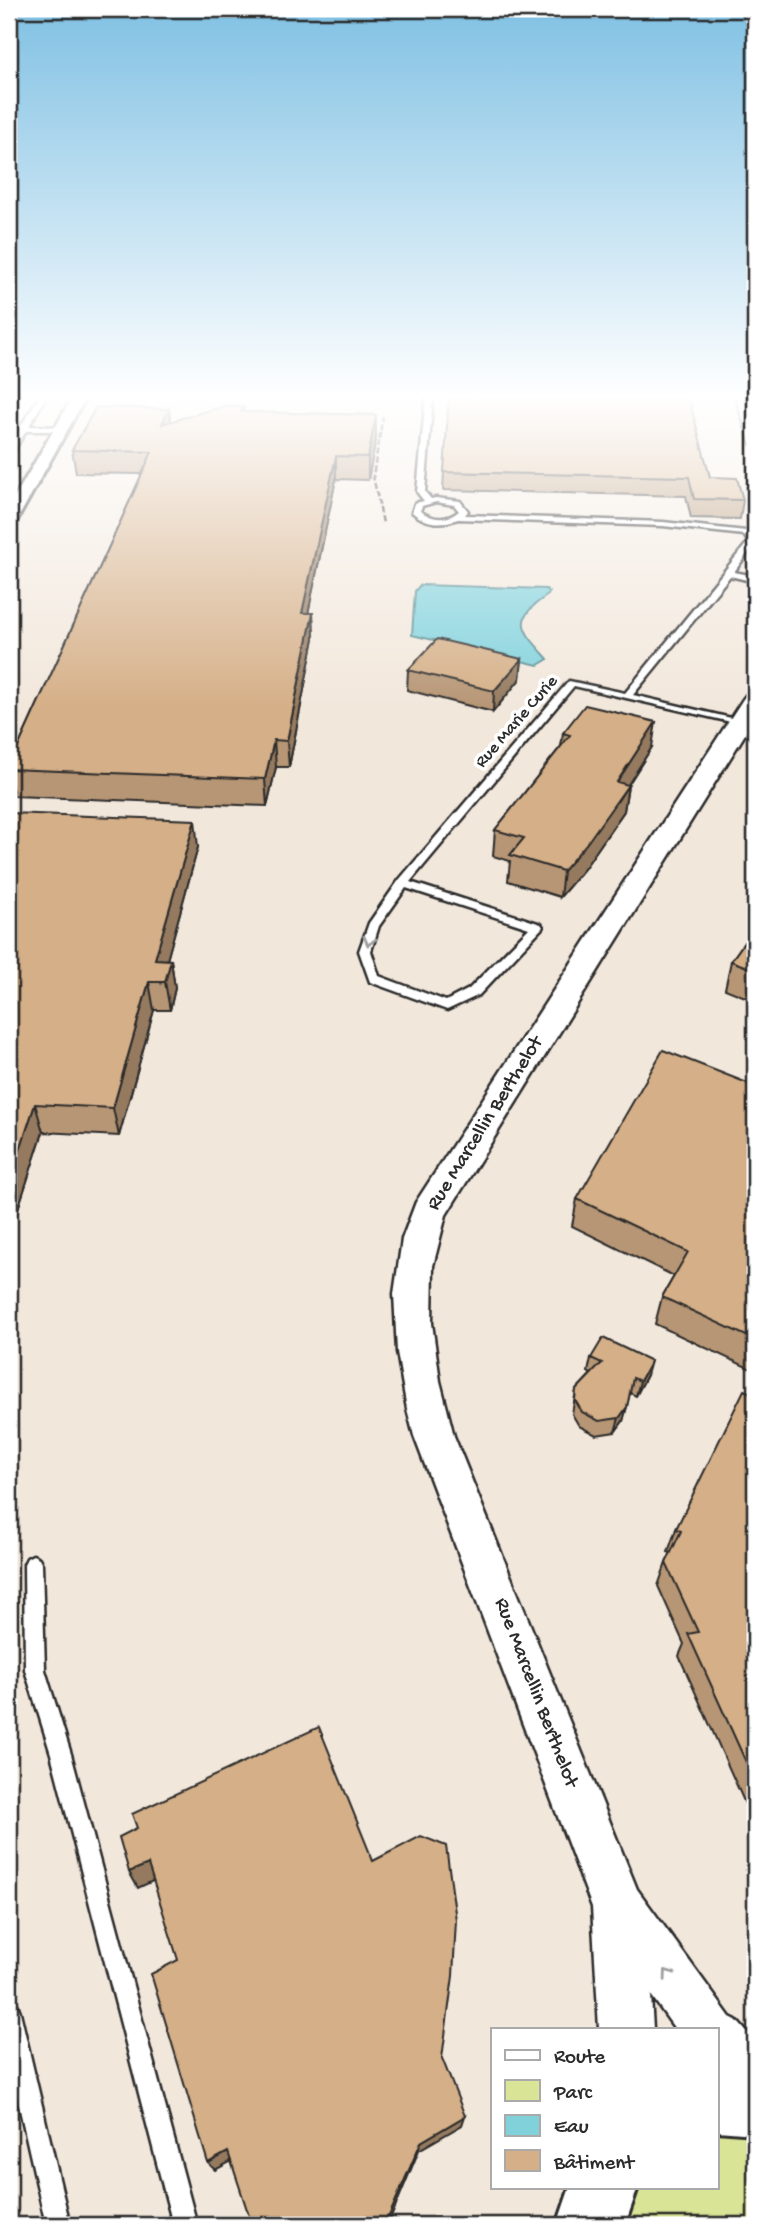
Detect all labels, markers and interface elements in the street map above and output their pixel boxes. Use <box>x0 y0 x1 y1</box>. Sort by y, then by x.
street label: Rue Marie Curie <box>471 671 563 772</box>
one-way arrow <box>363 935 377 947</box>
street label: Rue Marcellin Berthelot <box>422 1030 551 1216</box>
street label: Rue Marcellin Berthelot <box>487 1595 584 1793</box>
one-way arrow <box>663 1969 676 1982</box>
legend <box>491 2028 718 2188</box>
text: Route <box>554 2046 606 2071</box>
text: Parc <box>553 2082 593 2107</box>
text: Eau <box>554 2116 589 2141</box>
text: Bâtiment <box>553 2152 636 2177</box>

